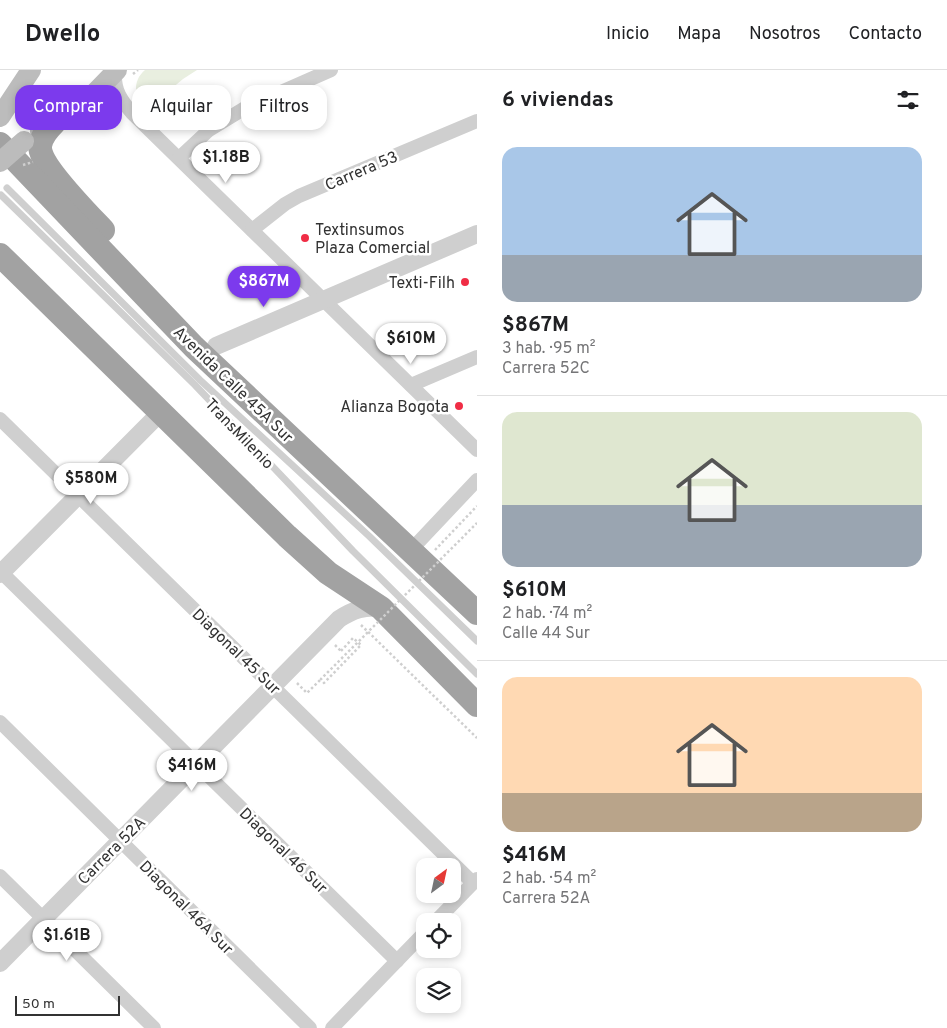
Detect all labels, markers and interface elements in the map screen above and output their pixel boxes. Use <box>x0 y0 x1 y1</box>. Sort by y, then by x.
text: Dwello <box>25 20 100 50</box>
text: Inicio <box>606 23 649 46</box>
text: Mapa <box>677 23 721 46</box>
text: Nosotros <box>749 23 821 46</box>
text: Contacto <box>849 23 922 46</box>
chip: Comprar <box>15 85 122 130</box>
chip: Alquilar <box>132 85 231 130</box>
chip: Filtros <box>241 85 327 130</box>
icon: filters <box>894 86 922 114</box>
text: 6 viviendas <box>502 87 614 114</box>
pin: $1.18B <box>185 142 267 184</box>
text: $1.18B <box>202 148 250 168</box>
street label: Carrera 53 <box>322 148 401 196</box>
icon: home <box>667 179 757 269</box>
place label: Textinsumos Plaza Comercial <box>315 221 430 259</box>
marker: Textinsumos Plaza Comercial <box>299 232 311 244</box>
pin: $867M <box>229 266 299 308</box>
text: $867M <box>238 272 290 292</box>
place label: Texti-Filh <box>389 274 455 294</box>
marker: Texti-Filh <box>459 276 471 288</box>
text: $867M <box>502 312 569 339</box>
pin: $610M <box>376 322 446 365</box>
street label: Avenida Calle 45A Sur <box>168 323 297 448</box>
text: $610M <box>386 329 436 349</box>
text: 3 hab. · 95 m² <box>502 339 596 359</box>
text: Carrera 52C <box>502 359 590 379</box>
street label: TransMilenio <box>200 395 277 474</box>
place label: Alianza Bogota <box>340 398 449 418</box>
marker: Alianza Bogota <box>453 400 465 412</box>
icon: home <box>667 445 757 535</box>
pin: $580M <box>56 462 126 505</box>
text: $580M <box>65 469 117 489</box>
text: $610M <box>502 577 567 604</box>
text: 2 hab. · 74 m² <box>502 604 592 624</box>
street label: Diagonal 45 Sur <box>187 605 284 700</box>
text: Calle 44 Sur <box>502 624 590 644</box>
icon: home <box>667 710 757 800</box>
pin: $416M <box>157 750 227 792</box>
text: $416M <box>167 756 217 776</box>
street label: Diagonal 46 Sur <box>234 804 331 899</box>
street label: Carrera 52A <box>74 813 151 890</box>
text: $416M <box>502 842 566 869</box>
street label: Diagonal 46A Sur <box>134 857 237 960</box>
north arrow <box>416 858 461 902</box>
map controls <box>416 858 461 1013</box>
text: 2 hab. · 54 m² <box>502 869 596 889</box>
text: Carrera 52A <box>502 889 590 909</box>
button: locate <box>416 913 461 958</box>
pin: $1.61B <box>26 920 108 962</box>
text: $1.61B <box>43 926 91 946</box>
button: layers <box>416 968 461 1013</box>
scale bar <box>15 993 120 1016</box>
text: 50 m <box>22 996 55 1013</box>

